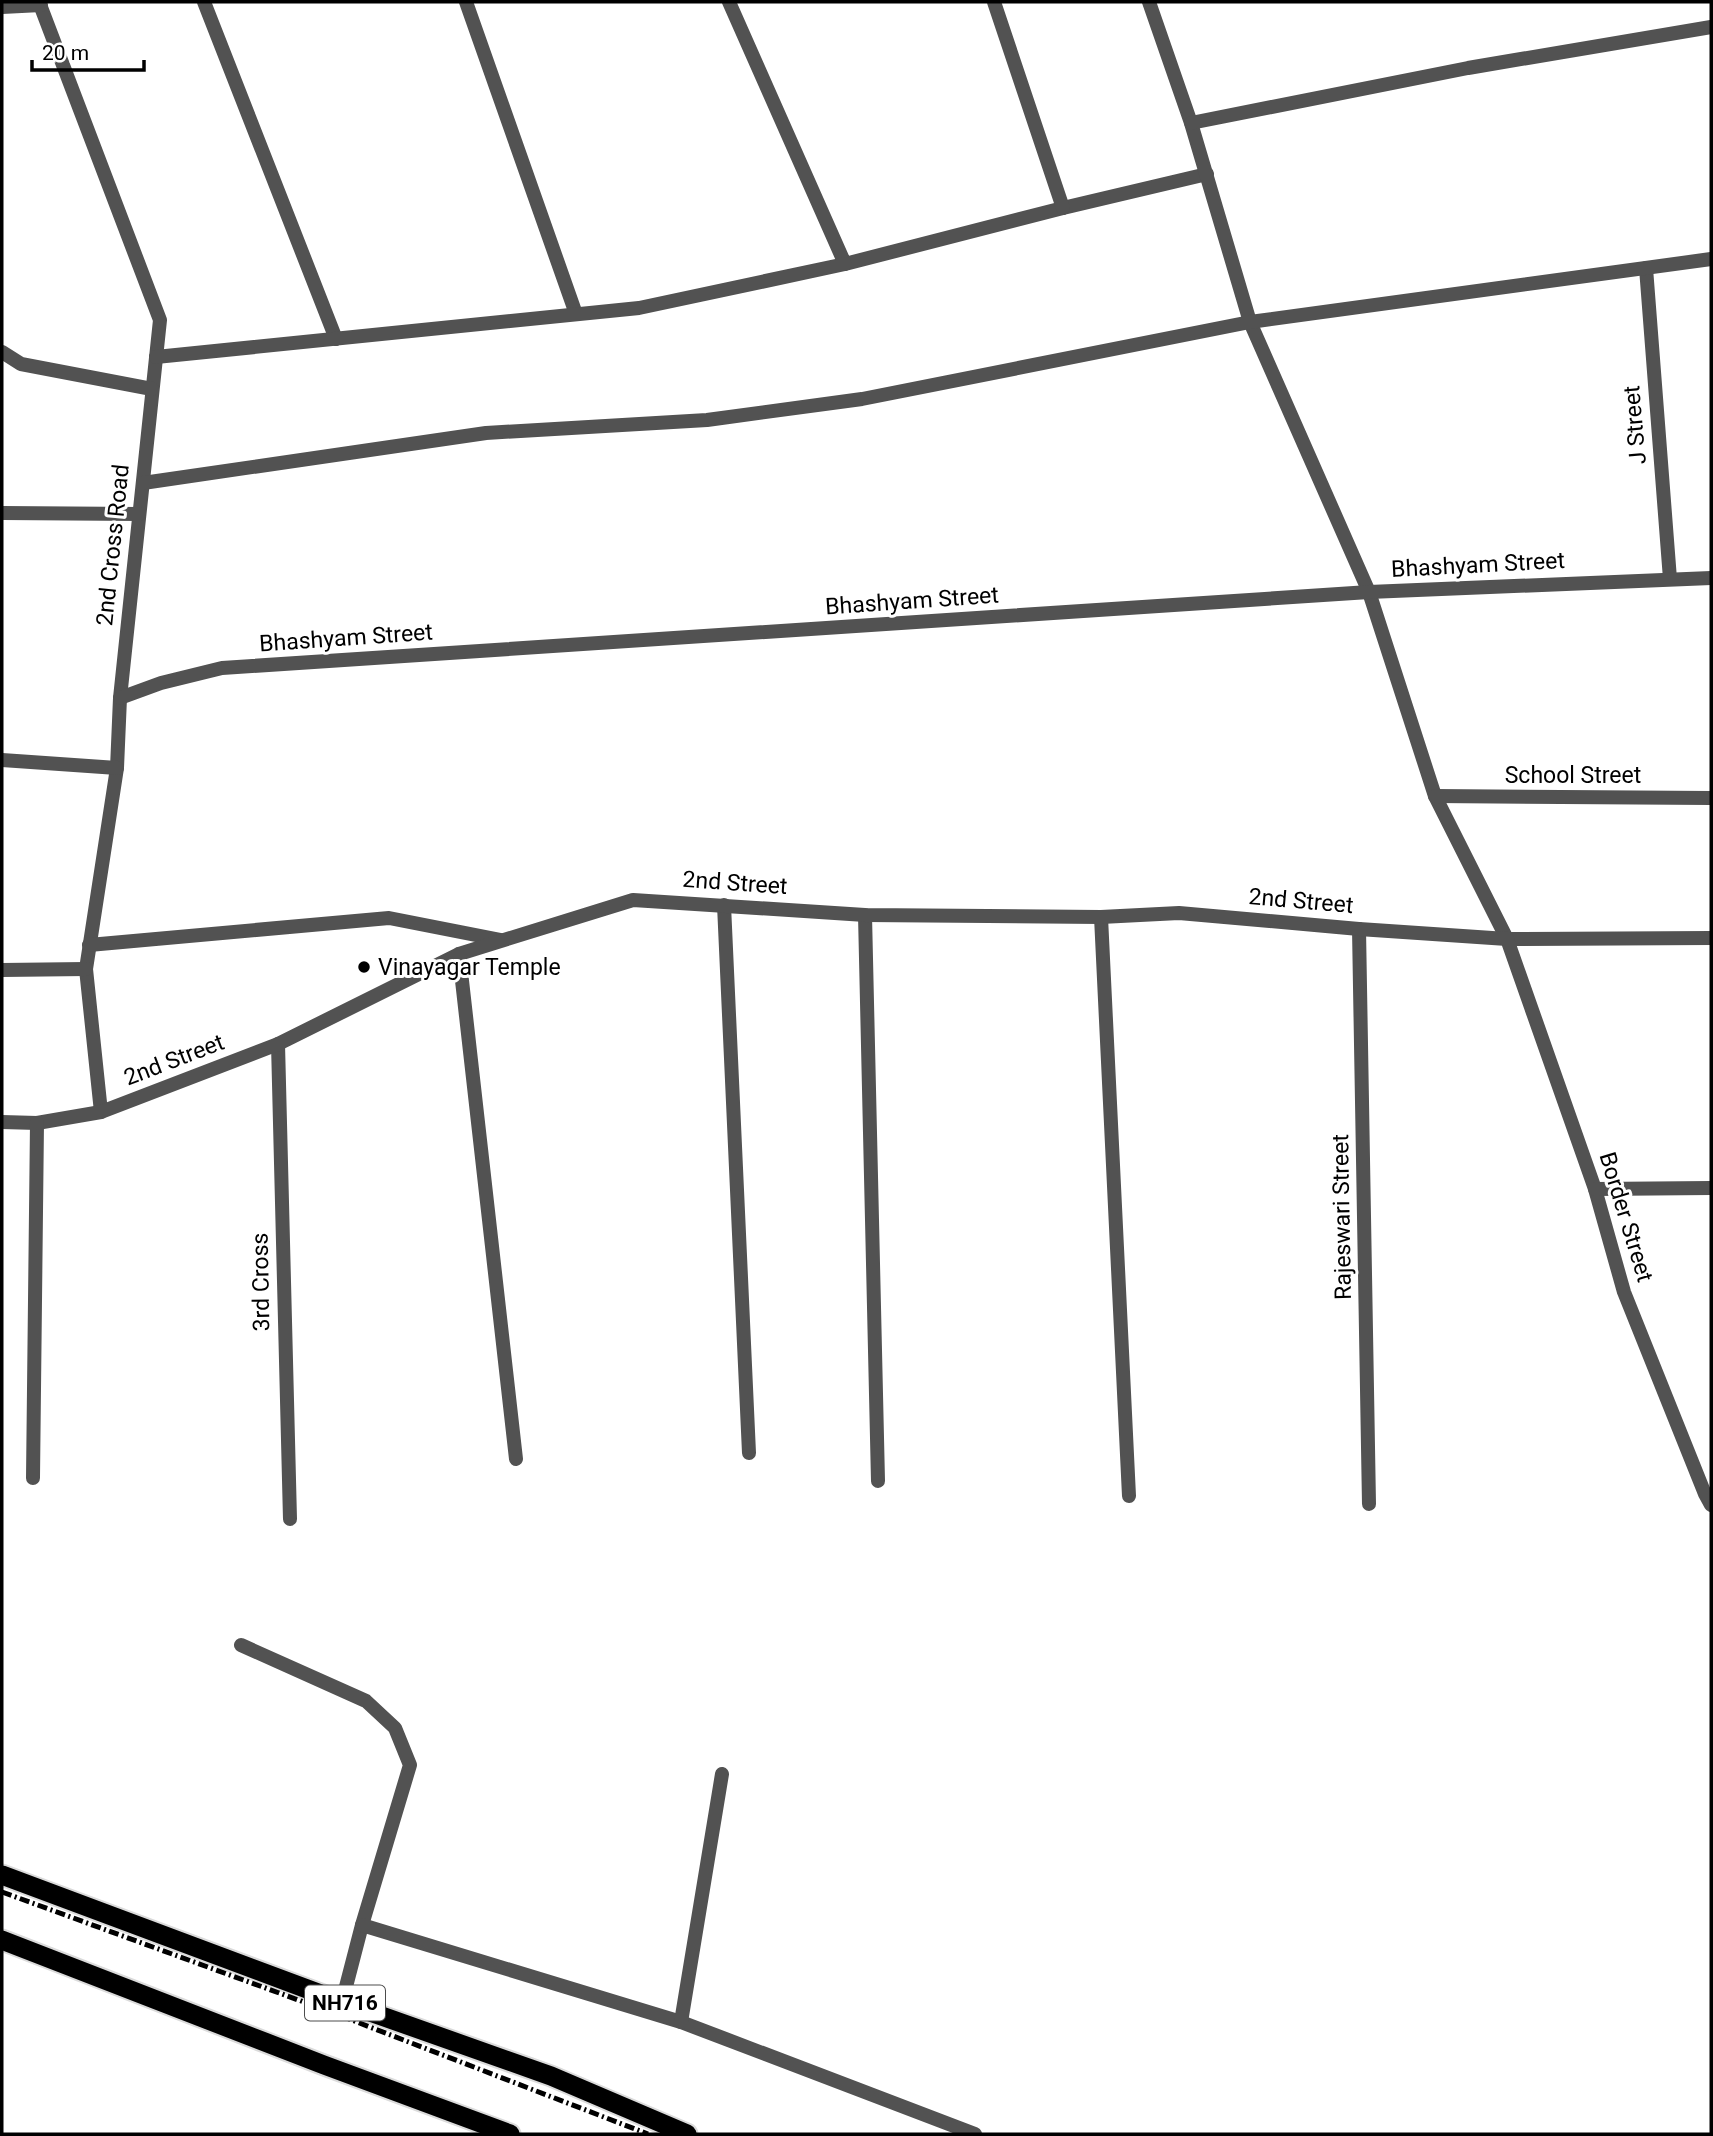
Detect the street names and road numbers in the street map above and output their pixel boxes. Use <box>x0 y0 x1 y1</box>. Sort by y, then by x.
street label: J Street <box>1618 384 1652 466</box>
street label: 2nd Cross Road <box>91 463 135 627</box>
street label: Bhashyam Street <box>1390 547 1566 583</box>
street label: Bhashyam Street <box>824 581 1000 621</box>
street label: Bhashyam Street <box>258 618 434 658</box>
street label: School Street <box>1505 762 1641 789</box>
street label: 2nd Street <box>682 866 788 900</box>
street label: 2nd Street <box>1248 883 1354 919</box>
street label: 2nd Street <box>120 1029 228 1091</box>
street label: Rajeswari Street <box>1327 1134 1357 1300</box>
street label: Border Street <box>1593 1149 1659 1285</box>
street label: 3rd Cross <box>247 1232 275 1332</box>
road number: NH716 <box>305 1986 385 2021</box>

